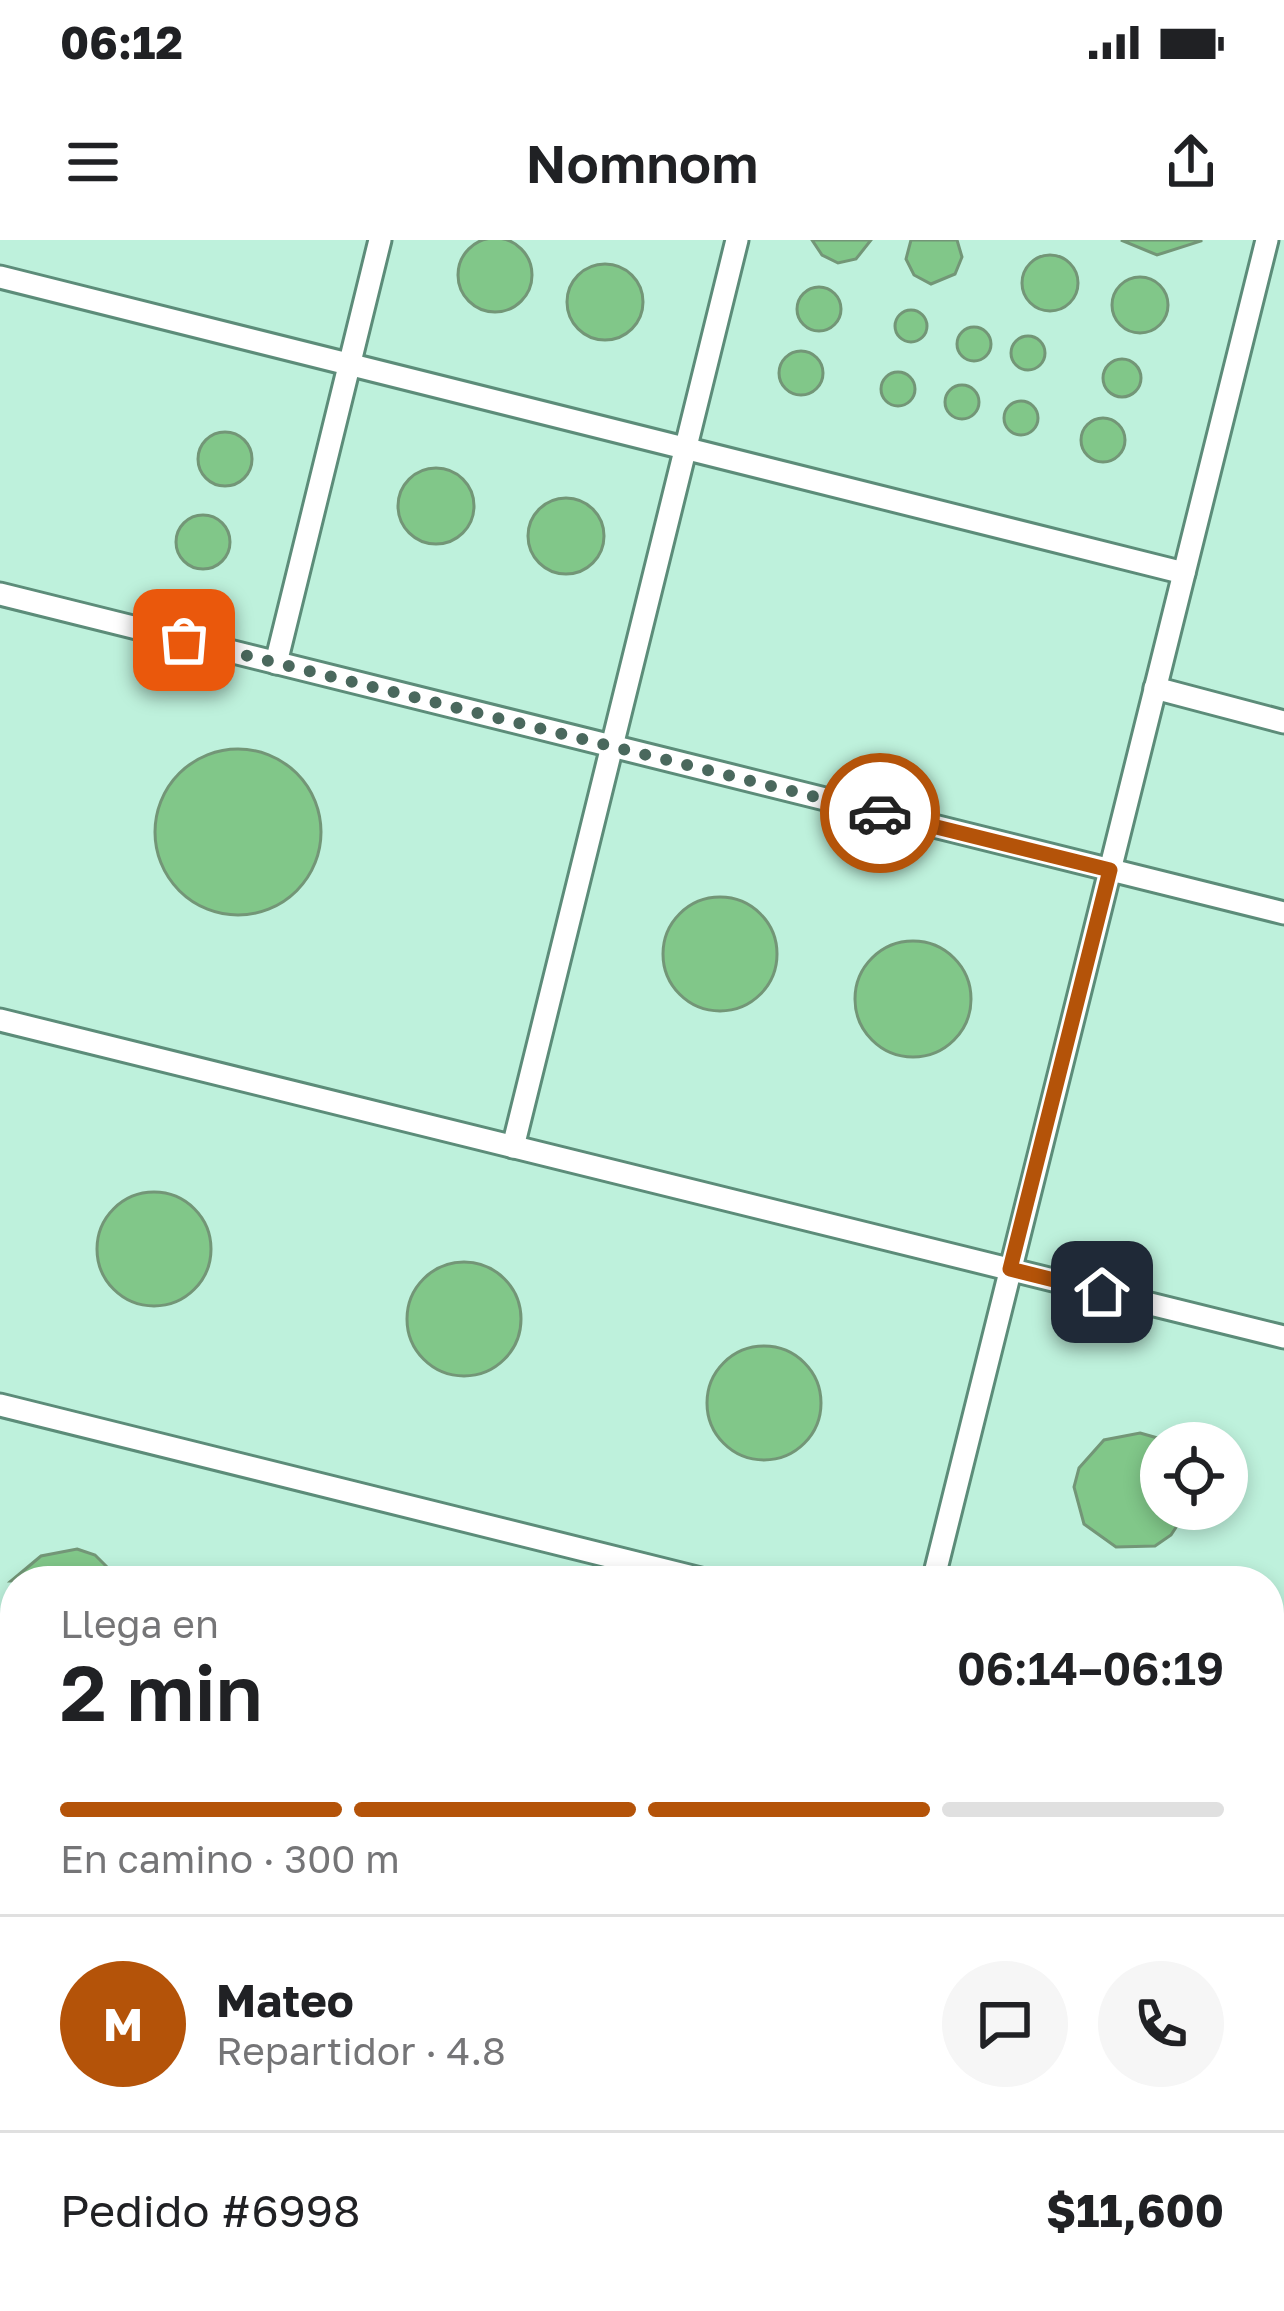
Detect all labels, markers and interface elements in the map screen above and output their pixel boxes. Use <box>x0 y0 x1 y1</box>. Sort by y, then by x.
text: 06:12 <box>60 15 183 69</box>
icon: menu <box>60 129 126 195</box>
icon: share <box>1158 129 1224 195</box>
text: Nomnom <box>525 130 759 195</box>
pin <box>133 589 235 691</box>
icon: bag <box>151 607 217 673</box>
courier <box>820 753 940 873</box>
icon: car <box>847 780 913 846</box>
pin <box>1051 1241 1153 1343</box>
icon: home <box>1069 1259 1135 1325</box>
map controls <box>1140 1422 1248 1530</box>
button: locate <box>1140 1422 1248 1530</box>
text: Llega en <box>60 1600 219 1647</box>
text: 06:14–06:19 <box>957 1641 1224 1695</box>
text: 2 min <box>60 1645 263 1738</box>
text: En camino · 300 m <box>60 1835 400 1882</box>
button: chat <box>942 1961 1068 2087</box>
button: phone <box>1098 1961 1224 2087</box>
text: Mateo <box>216 1973 354 2027</box>
text: M <box>103 1997 143 2051</box>
text: Repartidor · 4.8 <box>216 2027 506 2074</box>
text: Pedido #6998 <box>60 2183 361 2237</box>
text: $11,600 <box>1046 2183 1224 2237</box>

